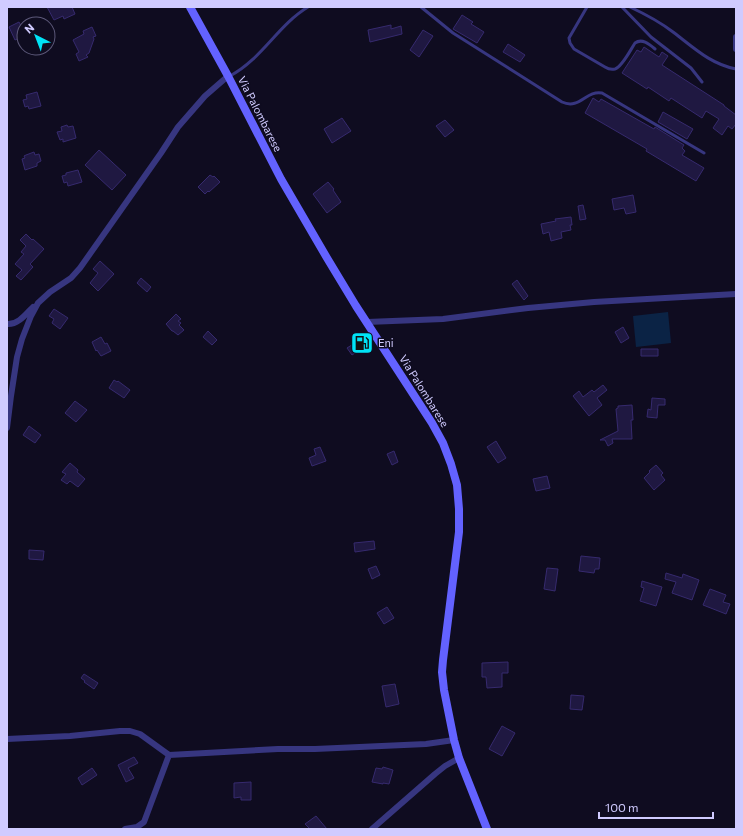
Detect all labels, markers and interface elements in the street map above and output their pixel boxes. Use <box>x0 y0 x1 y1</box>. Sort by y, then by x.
north arrow <box>16 16 56 56</box>
text: N <box>22 21 36 36</box>
street label: Via Palombarese <box>236 74 285 154</box>
fuel station icon: Eni <box>349 330 375 356</box>
place label: Eni <box>378 336 394 349</box>
street label: Via Palombarese <box>397 352 452 430</box>
scale bar <box>599 794 713 820</box>
text: 100 m <box>605 800 639 814</box>

